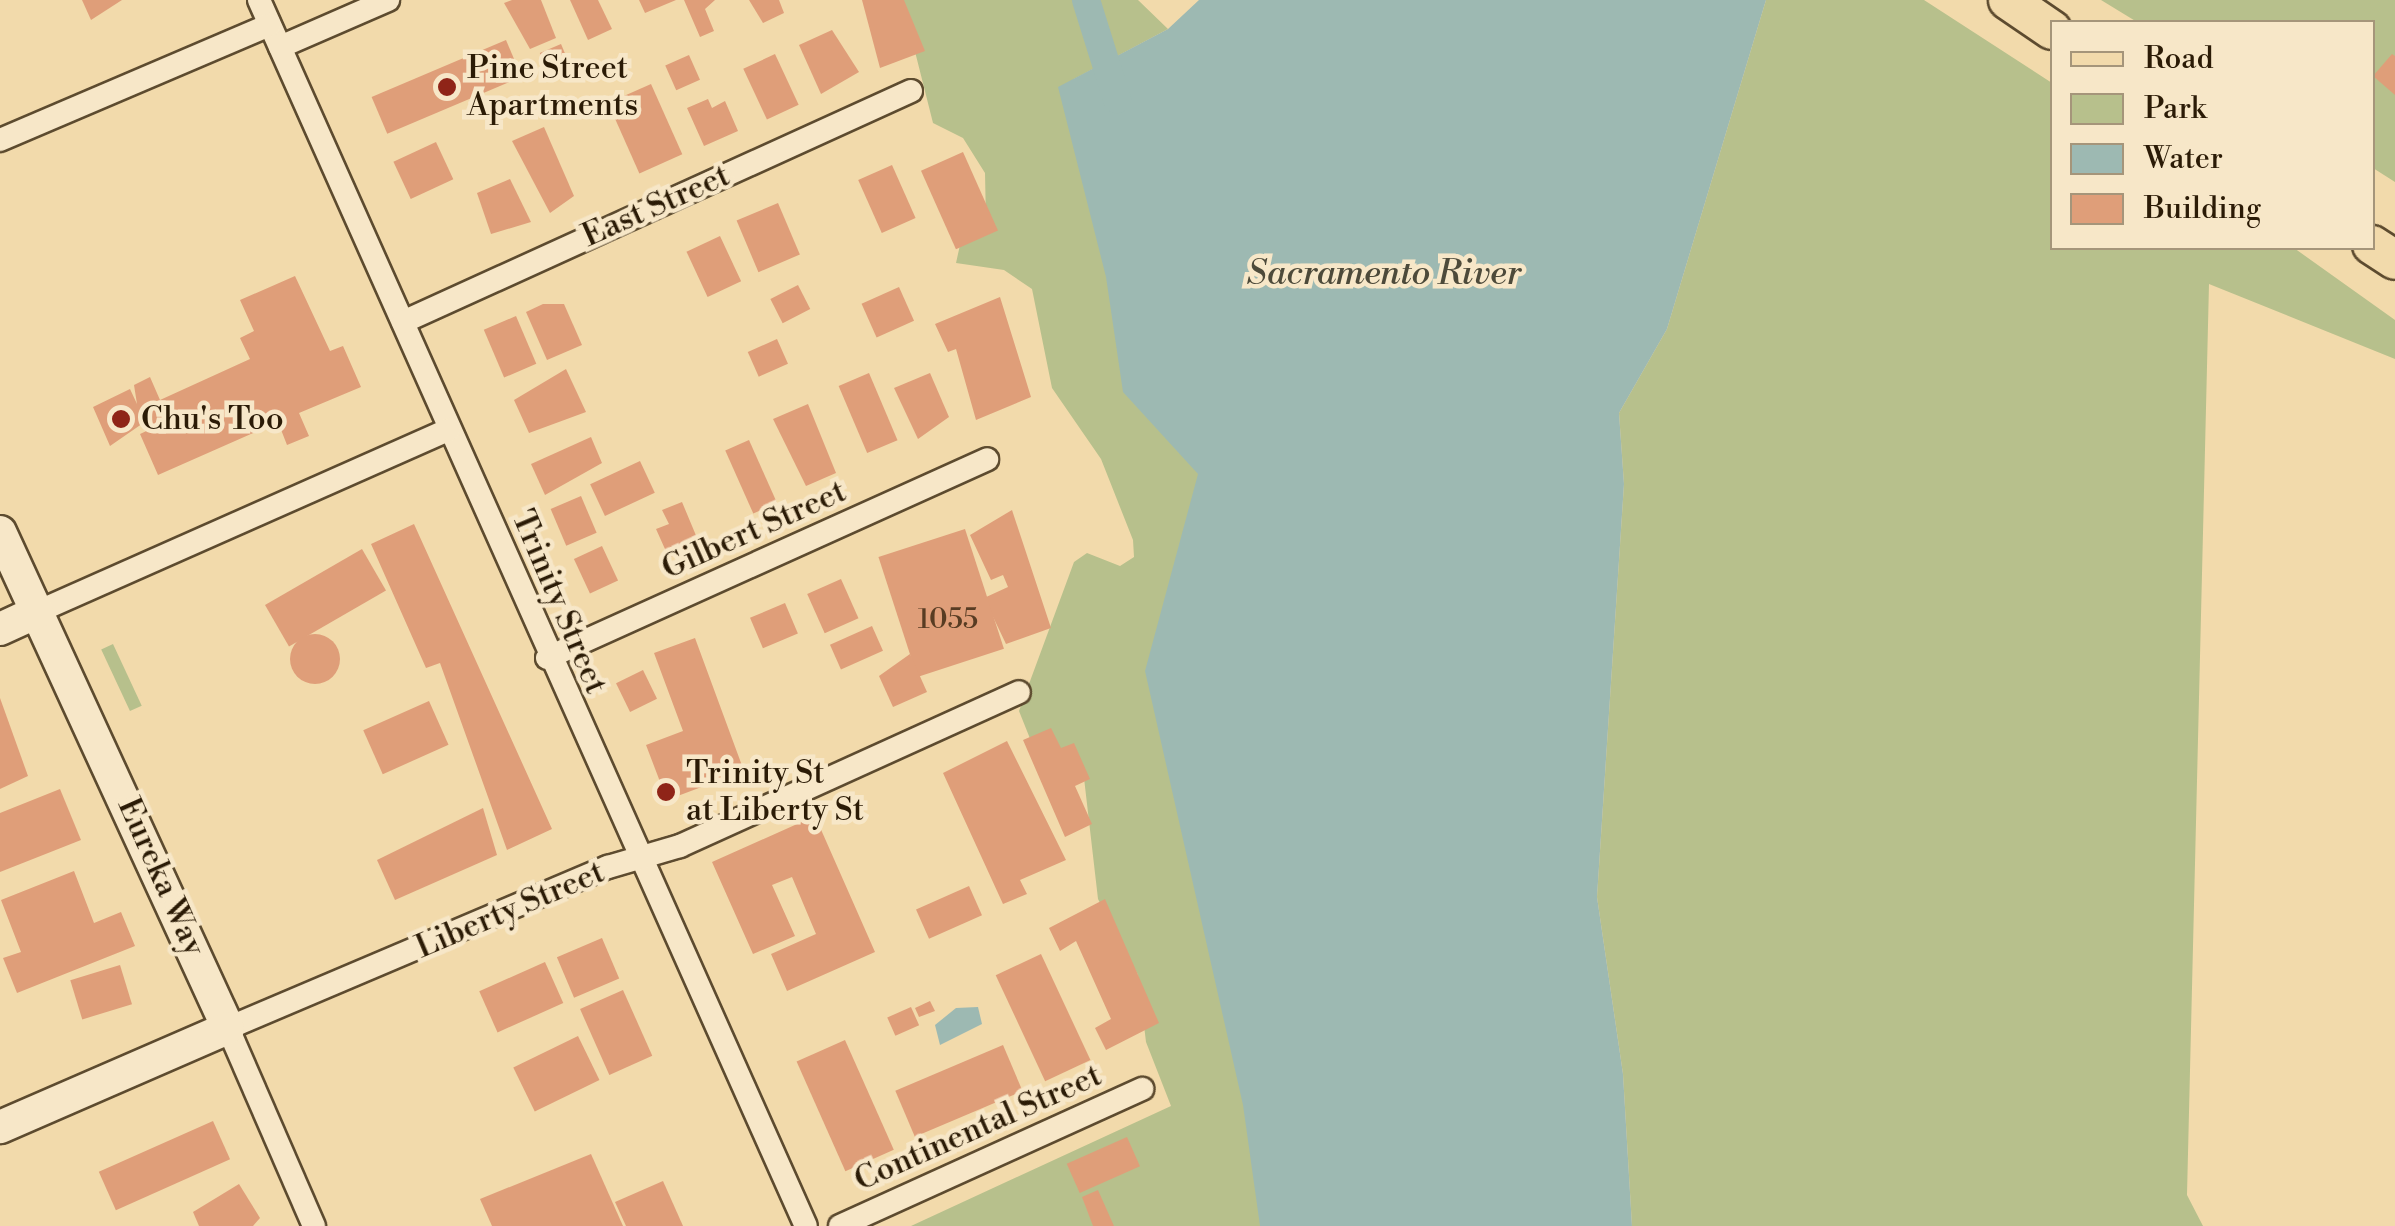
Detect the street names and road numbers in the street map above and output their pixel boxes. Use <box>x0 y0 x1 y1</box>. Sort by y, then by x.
street label: East Street <box>576 156 736 256</box>
street label: Gilbert Street <box>656 472 852 588</box>
street label: Trinity Street <box>503 504 615 700</box>
street label: Eureka Way <box>109 792 213 962</box>
street label: Liberty Street <box>410 853 610 967</box>
street label: Continental Street <box>849 1056 1107 1200</box>

